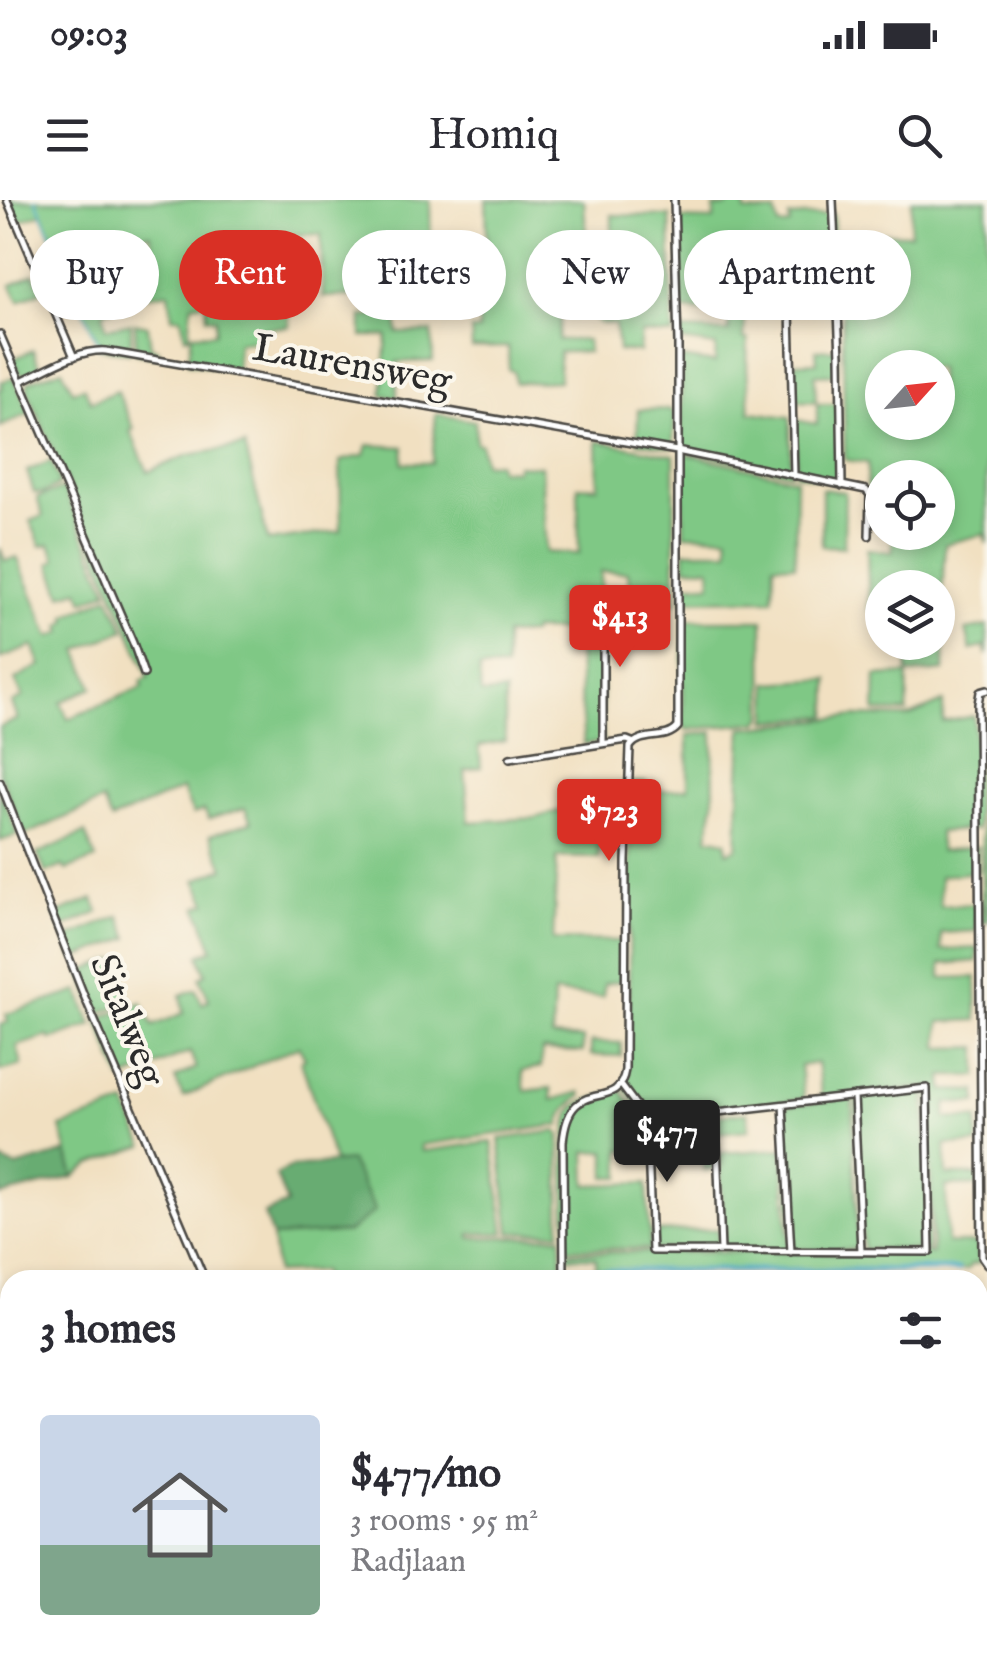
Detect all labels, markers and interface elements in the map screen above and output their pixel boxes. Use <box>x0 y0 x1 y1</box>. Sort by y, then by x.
text: 09:03 <box>50 11 128 59</box>
text: Homiq <box>428 107 559 164</box>
icon: menu <box>40 108 95 163</box>
icon: search <box>892 108 947 163</box>
chip: Buy <box>30 230 159 320</box>
chip: Rent <box>179 230 322 320</box>
chip: Filters <box>342 230 506 320</box>
chip: New <box>526 230 664 320</box>
chip: Apartment <box>684 230 911 320</box>
street label: Laurensweg <box>249 323 457 409</box>
north arrow <box>865 350 955 440</box>
map controls <box>865 350 955 660</box>
button: locate <box>865 460 955 550</box>
button: layers <box>865 570 955 660</box>
pin: $413 <box>561 585 679 670</box>
text: $413 <box>591 597 649 638</box>
pin: $723 <box>550 779 668 864</box>
text: $723 <box>579 791 639 832</box>
street label: Sitalweg <box>76 947 176 1096</box>
pin: $477 <box>608 1100 726 1185</box>
text: $477 <box>636 1112 698 1153</box>
icon: filters <box>893 1303 948 1358</box>
text: 3 homes <box>40 1304 176 1357</box>
text: $477/mo <box>350 1448 501 1501</box>
icon: home <box>120 1455 240 1575</box>
text: 3 rooms · 95 m² <box>350 1501 538 1542</box>
text: Radjlaan <box>350 1542 466 1583</box>

